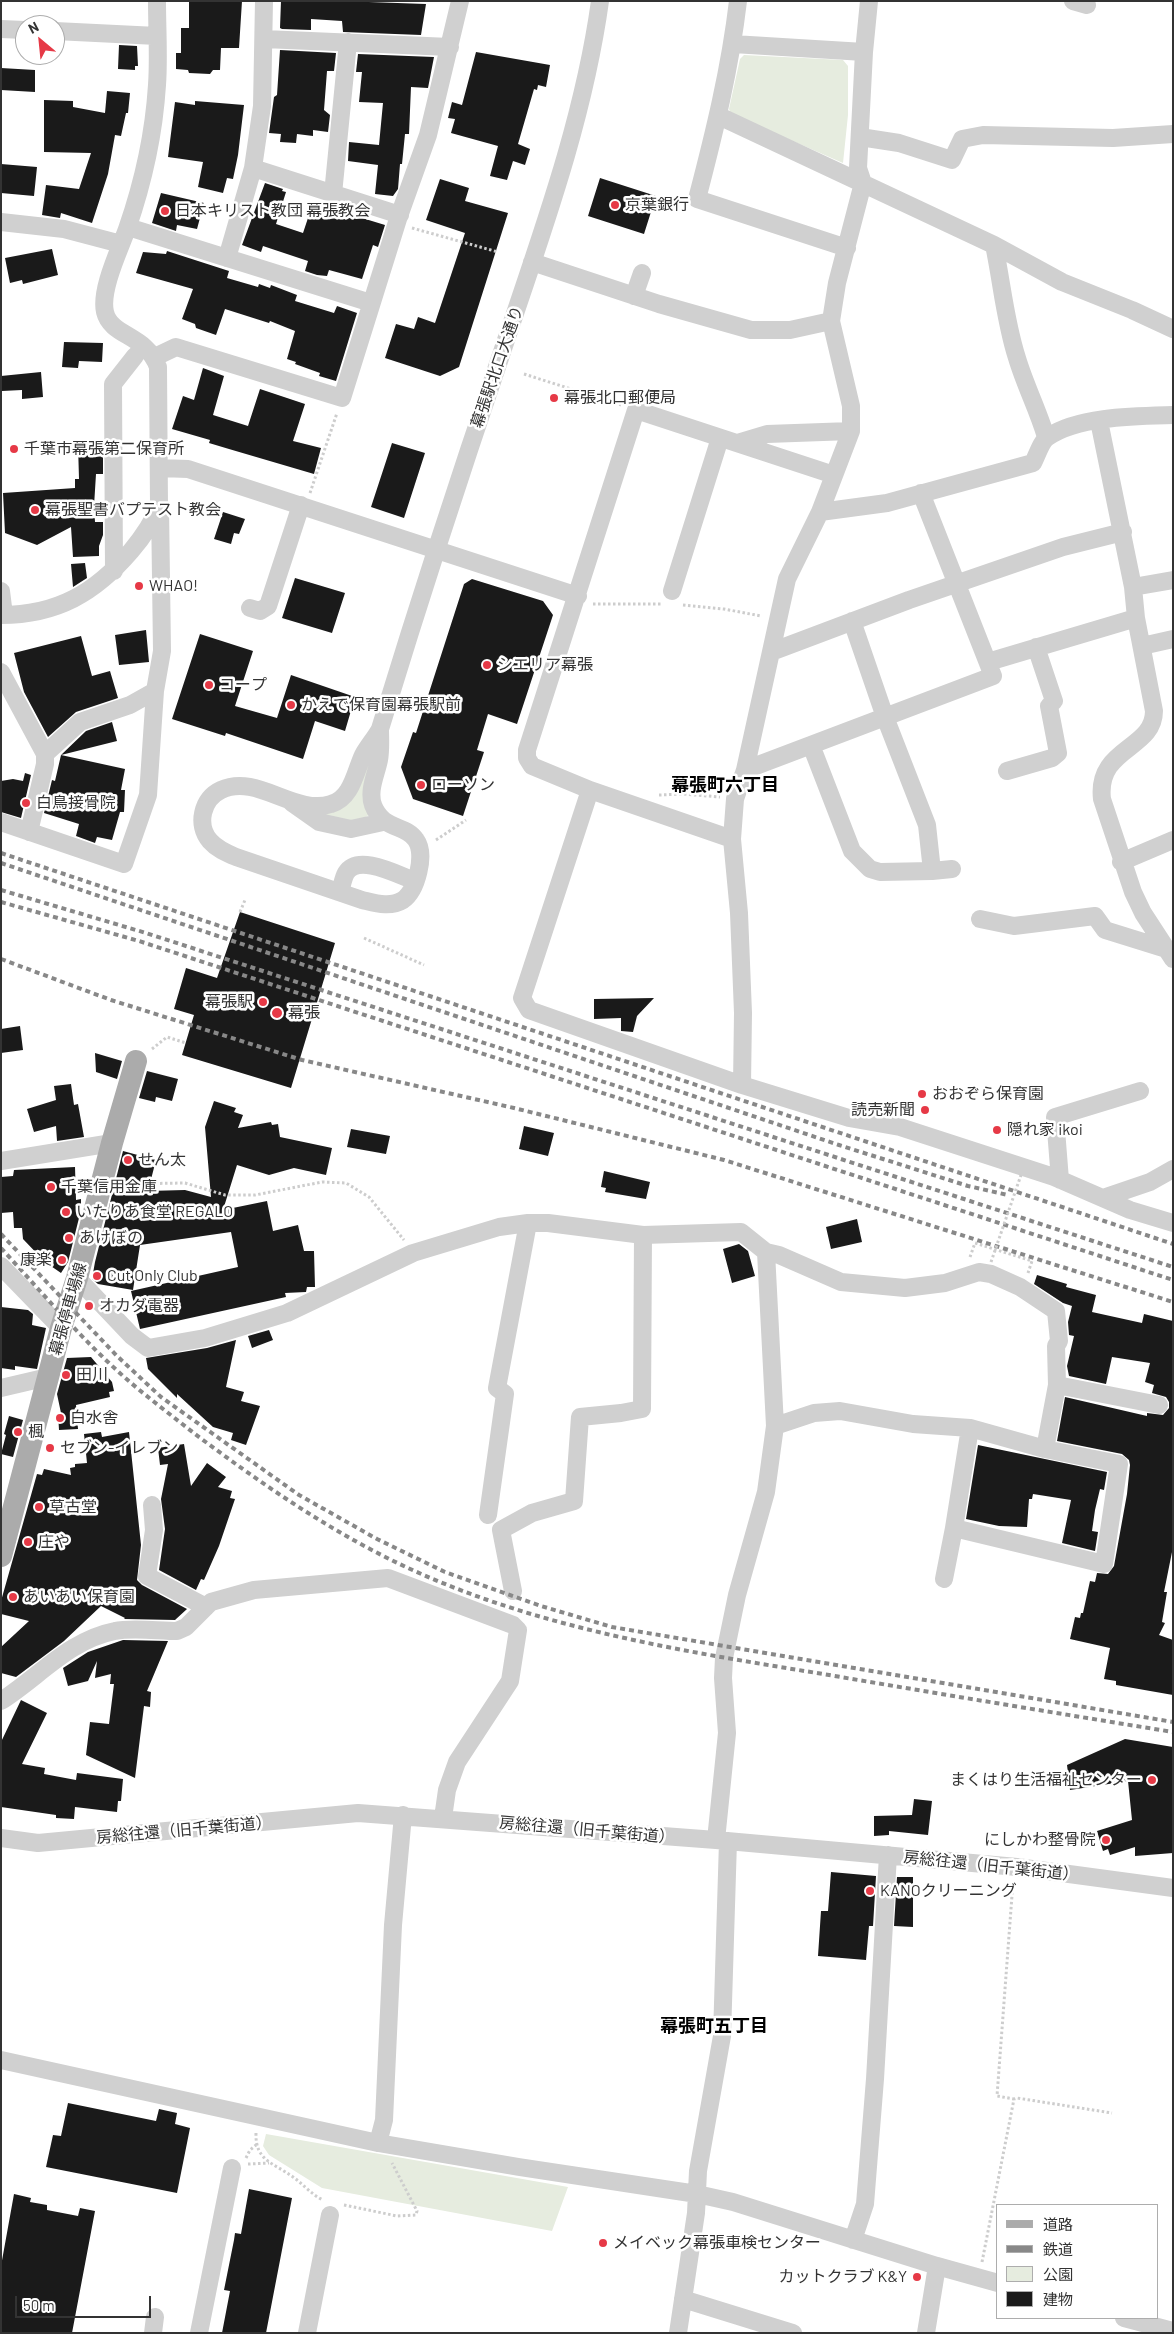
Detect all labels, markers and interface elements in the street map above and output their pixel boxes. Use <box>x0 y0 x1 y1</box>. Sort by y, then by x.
north arrow <box>15 15 65 65</box>
text: N <box>25 18 41 37</box>
place label: 京葉銀行 <box>625 195 689 215</box>
marker: 京葉銀行 <box>609 199 621 211</box>
place label: 日本キリスト教団 幕張教会 <box>175 201 370 221</box>
marker: 日本キリスト教団 幕張教会 <box>159 205 171 217</box>
street label: 幕張駅北口大通り <box>467 303 527 431</box>
place label: 幕張北口郵便局 <box>564 388 676 408</box>
marker: 幕張北口郵便局 <box>548 392 560 404</box>
place label: 千葉市幕張第二保育所 <box>24 439 184 459</box>
marker: 千葉市幕張第二保育所 <box>8 443 20 455</box>
place label: 幕張聖書バプテスト教会 <box>45 500 221 520</box>
marker: 幕張聖書バプテスト教会 <box>29 504 41 516</box>
place label: WHAO! <box>149 576 198 596</box>
marker: WHAO! <box>133 580 145 592</box>
place label: シエリア幕張 <box>497 655 593 675</box>
marker: シエリア幕張 <box>481 659 493 671</box>
place label: コープ <box>219 675 267 695</box>
marker: コープ <box>203 679 215 691</box>
place label: かえで保育園幕張駅前 <box>301 695 461 715</box>
marker: かえで保育園幕張駅前 <box>285 699 297 711</box>
district label: 幕張町六丁目 <box>671 774 779 796</box>
place label: ローソン <box>431 775 495 795</box>
marker: ローソン <box>415 779 427 791</box>
place label: 白鳥接骨院 <box>36 793 116 813</box>
marker: 白鳥接骨院 <box>20 797 32 809</box>
place label: 幕張駅 <box>205 992 253 1012</box>
marker: 幕張駅 <box>257 996 269 1008</box>
place label: 幕張 <box>288 1003 320 1023</box>
marker: 幕張 <box>270 1006 284 1020</box>
place label: おおぞら保育園 <box>932 1084 1044 1104</box>
marker: おおぞら保育園 <box>916 1088 928 1100</box>
place label: 読売新聞 <box>851 1100 915 1120</box>
marker: 読売新聞 <box>919 1104 931 1116</box>
place label: 隠れ家 ikoi <box>1007 1120 1083 1140</box>
marker: 隠れ家 ikoi <box>991 1124 1003 1136</box>
place label: せん太 <box>138 1150 186 1170</box>
marker: せん太 <box>122 1154 134 1166</box>
place label: 千葉信用金庫 <box>61 1177 157 1197</box>
marker: 千葉信用金庫 <box>45 1181 57 1193</box>
place label: いたりあ食堂 REGALO <box>76 1202 233 1222</box>
marker: いたりあ食堂 REGALO <box>60 1206 72 1218</box>
place label: あけぼの <box>79 1228 143 1248</box>
marker: あけぼの <box>63 1232 75 1244</box>
place label: 康楽 <box>20 1250 52 1270</box>
marker: 康楽 <box>56 1254 68 1266</box>
street label: 幕張停車場線 <box>46 1260 90 1358</box>
place label: Cut Only Club <box>107 1266 198 1286</box>
marker: Cut Only Club <box>91 1270 103 1282</box>
place label: オカダ電器 <box>99 1296 179 1316</box>
marker: オカダ電器 <box>83 1300 95 1312</box>
place label: 田川 <box>76 1365 108 1385</box>
marker: 田川 <box>60 1369 72 1381</box>
place label: 白水舎 <box>70 1408 118 1428</box>
marker: 白水舎 <box>54 1412 66 1424</box>
place label: 楓 <box>28 1422 44 1442</box>
marker: 楓 <box>12 1426 24 1438</box>
place label: セブン-イレブン <box>60 1438 178 1458</box>
marker: セブン-イレブン <box>44 1442 56 1454</box>
place label: 草古堂 <box>49 1497 97 1517</box>
marker: 草古堂 <box>33 1501 45 1513</box>
place label: 庄や <box>38 1532 70 1552</box>
marker: 庄や <box>22 1536 34 1548</box>
place label: あいあい保育園 <box>23 1587 135 1607</box>
marker: あいあい保育園 <box>7 1591 19 1603</box>
place label: まくはり生活福祉センター <box>950 1770 1142 1790</box>
marker: まくはり生活福祉センター <box>1146 1774 1158 1786</box>
street label: 房総往還（旧千葉街道） <box>95 1813 273 1847</box>
street label: 房総往還（旧千葉街道） <box>498 1813 676 1847</box>
place label: にしかわ整骨院 <box>984 1830 1096 1850</box>
marker: にしかわ整骨院 <box>1100 1834 1112 1846</box>
street label: 房総往還（旧千葉街道） <box>902 1847 1080 1885</box>
place label: KANOクリーニング <box>880 1881 1017 1901</box>
marker: KANOクリーニング <box>864 1885 876 1897</box>
district label: 幕張町五丁目 <box>660 2015 768 2037</box>
legend <box>996 2204 1159 2319</box>
text: 道路 <box>1043 2215 1073 2233</box>
place label: メイベック幕張車検センター <box>613 2233 821 2253</box>
marker: メイベック幕張車検センター <box>597 2237 609 2249</box>
text: 鉄道 <box>1043 2240 1073 2258</box>
text: 公園 <box>1043 2265 1073 2283</box>
place label: カットクラブ K&Y <box>778 2267 907 2287</box>
marker: カットクラブ K&Y <box>911 2271 923 2283</box>
scale bar <box>18 2286 154 2318</box>
text: 建物 <box>1043 2290 1073 2308</box>
text: 50 m <box>23 2296 55 2314</box>

